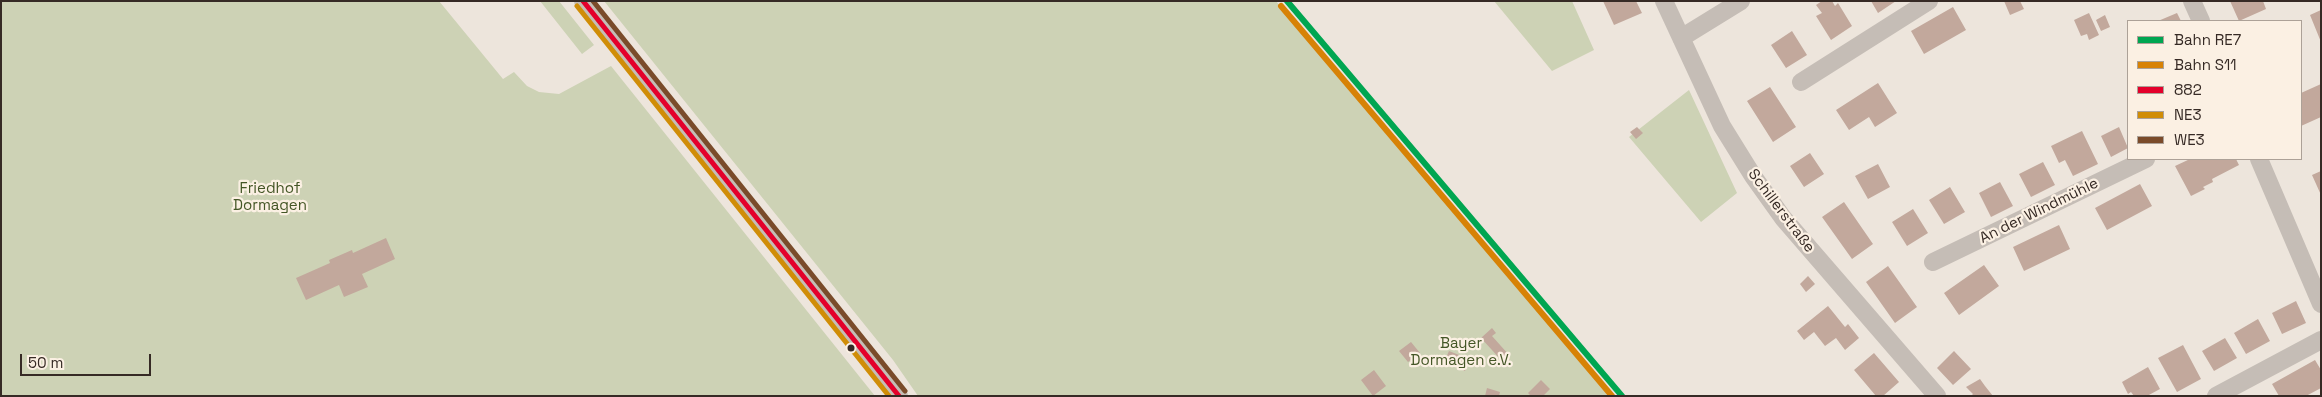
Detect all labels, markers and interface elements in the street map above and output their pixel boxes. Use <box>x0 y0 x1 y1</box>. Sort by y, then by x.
legend <box>2127 20 2302 160</box>
text: Bahn RE7 <box>2174 30 2241 49</box>
text: Bahn S11 <box>2174 55 2237 74</box>
text: 882 <box>2174 80 2202 99</box>
text: NE3 <box>2174 105 2201 124</box>
text: WE3 <box>2174 130 2205 149</box>
street label: Schillerstraße <box>1744 166 1818 256</box>
street label: An der Windmühle <box>1977 174 2101 248</box>
park label: Friedhof Dormagen <box>233 180 307 215</box>
park label: Bayer Dormagen e.V. <box>1410 335 1512 370</box>
unlabelled marker <box>846 343 856 353</box>
scale bar <box>22 344 154 376</box>
text: 50 m <box>28 353 63 372</box>

